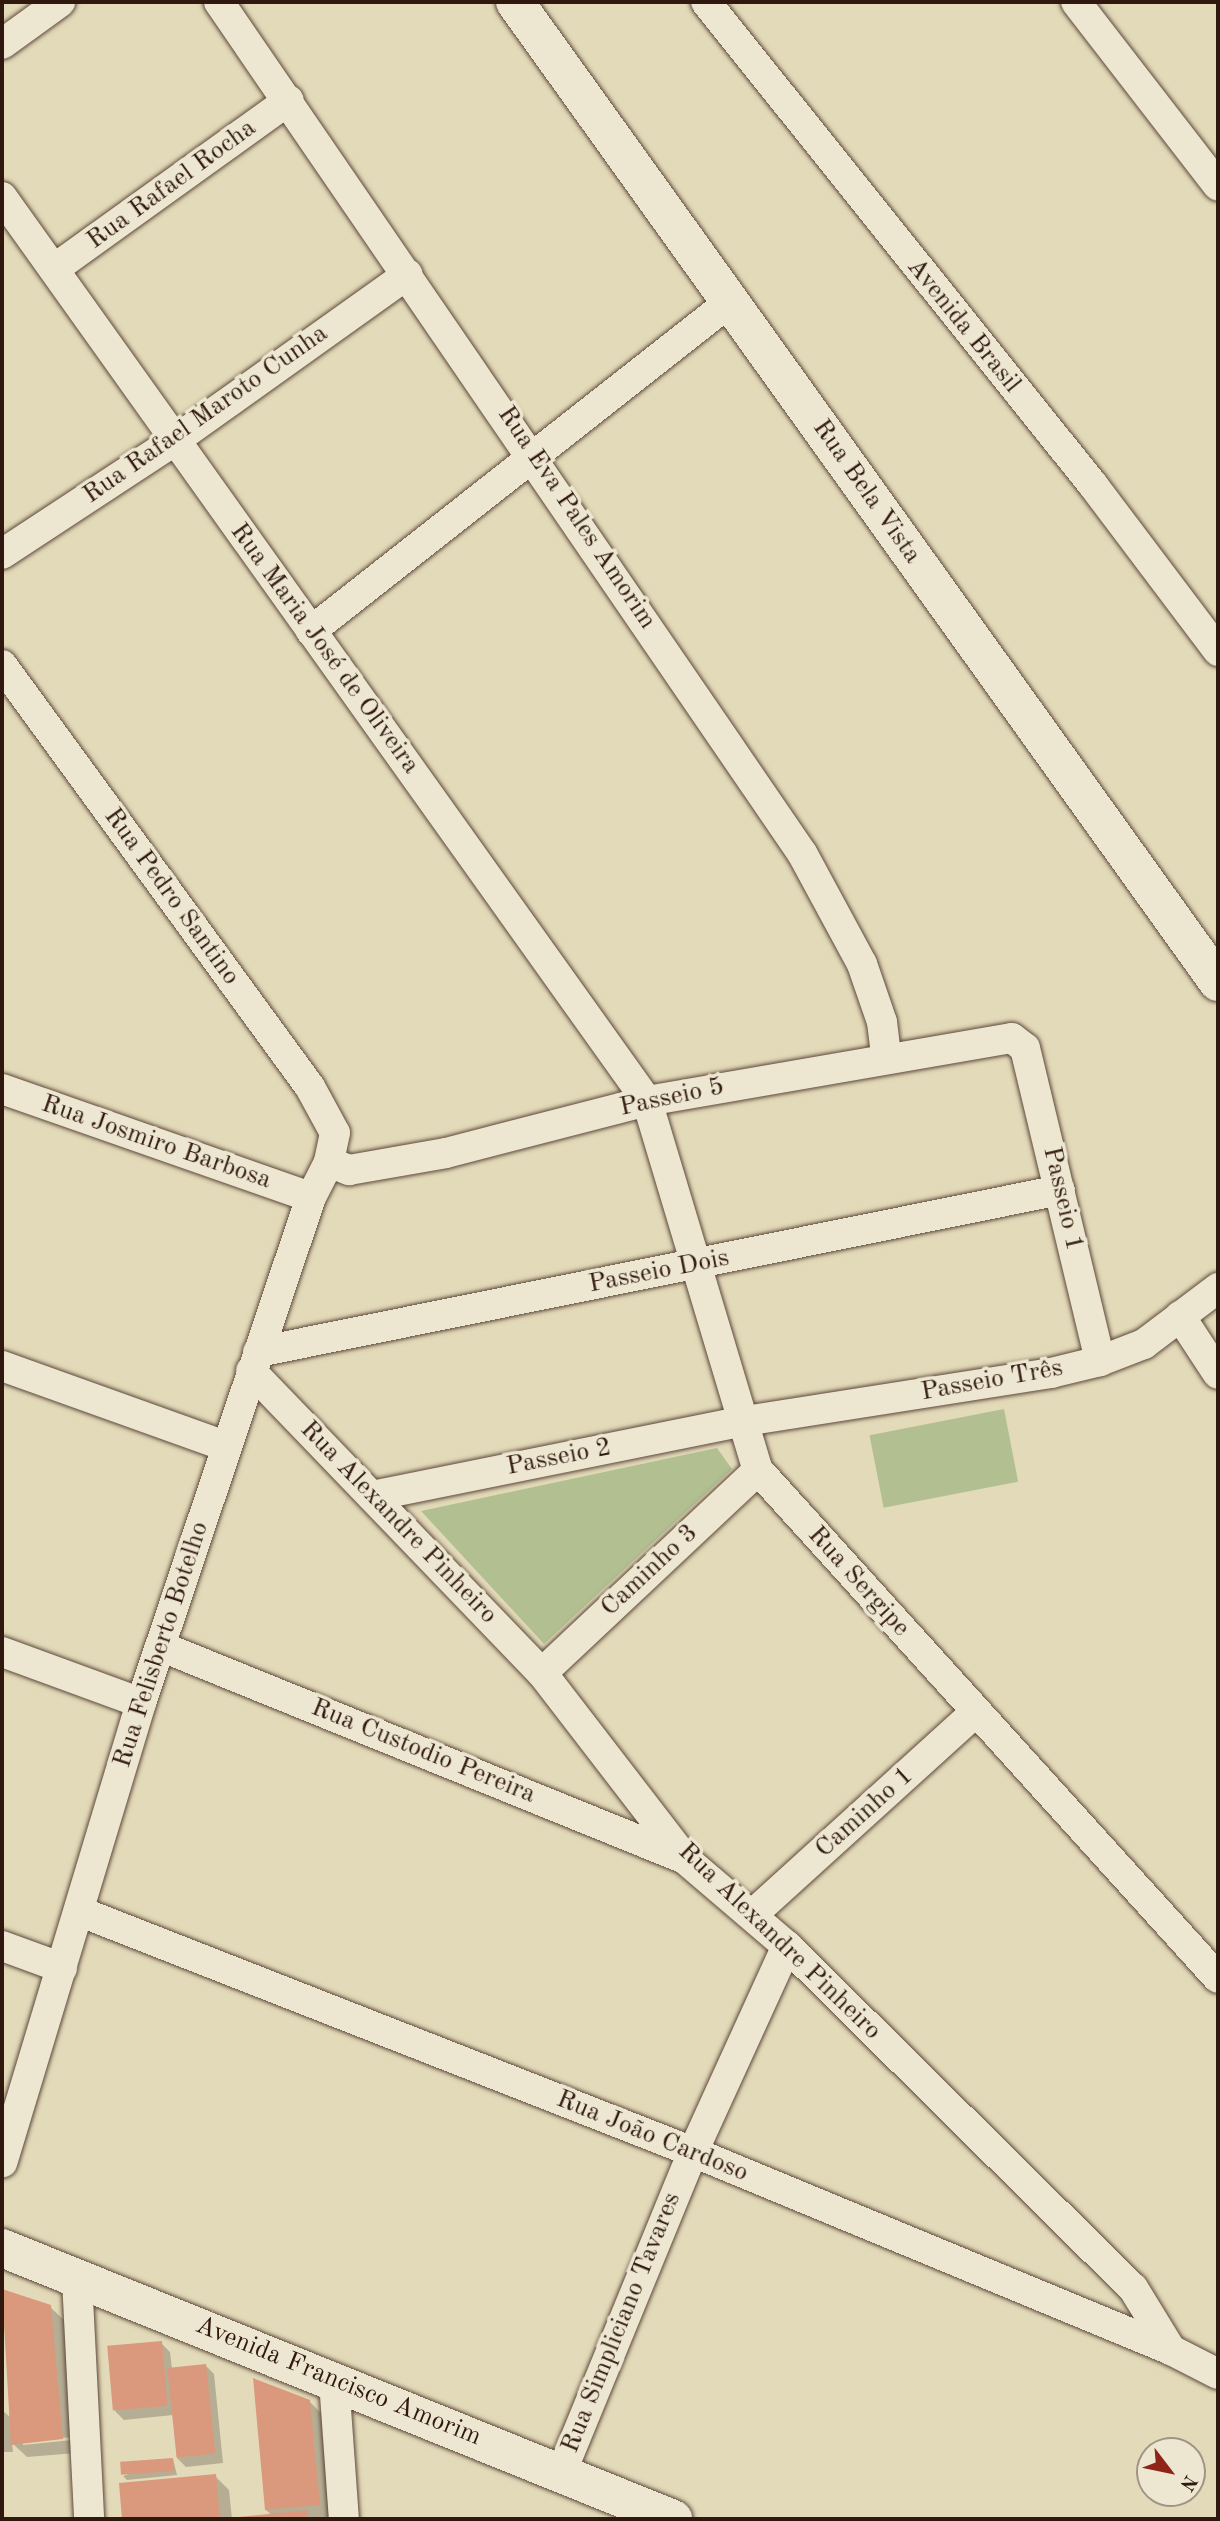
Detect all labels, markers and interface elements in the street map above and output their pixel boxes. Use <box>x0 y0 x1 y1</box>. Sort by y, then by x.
street label: Rua Rafael Rocha <box>81 113 263 257</box>
street label: Avenida Brasil <box>899 252 1027 400</box>
street label: Rua Rafael Maroto Cunha <box>78 319 334 511</box>
street label: Rua Eva Pales Amorim <box>490 401 662 635</box>
street label: Rua Bela Vista <box>805 414 927 570</box>
street label: Rua Maria José de Oliveira <box>222 517 426 781</box>
street label: Rua Pedro Santino <box>96 802 246 992</box>
street label: Passeio 5 <box>617 1072 727 1124</box>
street label: Rua Josmiro Barbosa <box>37 1089 275 1197</box>
street label: Passeio 1 <box>1035 1144 1089 1254</box>
street label: Passeio Dois <box>586 1243 732 1301</box>
street label: Passeio Três <box>919 1353 1065 1409</box>
street label: Rua Alexandre Pinheiro <box>293 1415 503 1631</box>
street label: Passeio 2 <box>504 1433 614 1483</box>
street label: Rua Felisberto Botelho <box>107 1518 217 1772</box>
street label: Caminho 3 <box>595 1518 705 1624</box>
street label: Rua Sergipe <box>800 1520 916 1644</box>
street label: Rua Custodio Pereira <box>306 1693 540 1811</box>
street label: Caminho 1 <box>809 1761 921 1865</box>
street label: Rua Alexandre Pinheiro <box>671 1837 887 2047</box>
street label: Rua João Cardoso <box>552 2084 752 2190</box>
street label: Rua Simpliciano Tavares <box>555 2188 689 2458</box>
street label: Avenida Francisco Amorim <box>191 2310 485 2454</box>
north arrow <box>1136 2437 1206 2507</box>
text: N <box>1176 2471 1199 2494</box>

